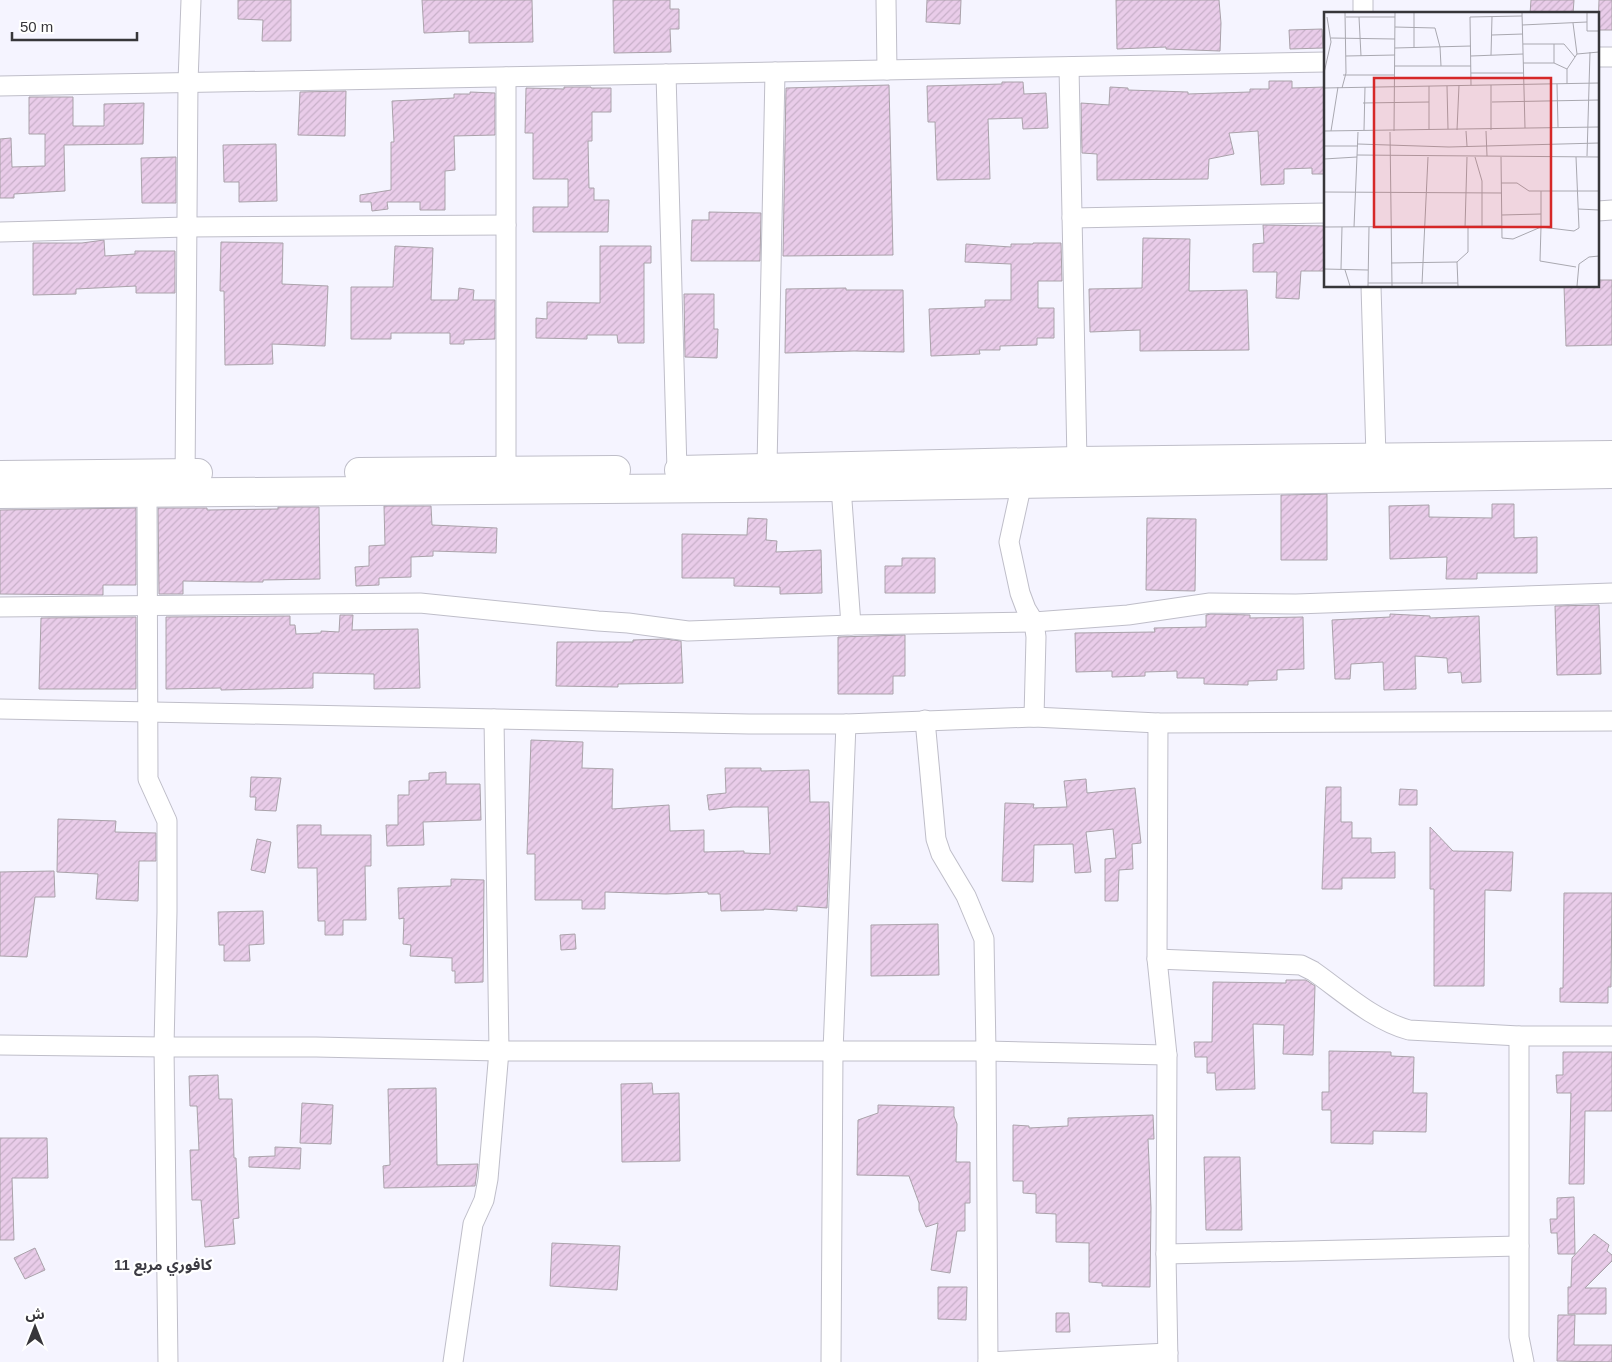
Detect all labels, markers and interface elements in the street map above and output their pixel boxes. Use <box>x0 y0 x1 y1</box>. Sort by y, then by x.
scale bar <box>12 10 138 42</box>
inset map <box>1324 12 1600 288</box>
text: 50 m <box>20 18 53 35</box>
district label: كافوري مربع 11 <box>114 1256 212 1276</box>
north arrow <box>10 1302 60 1352</box>
text: ش <box>25 1306 45 1322</box>

